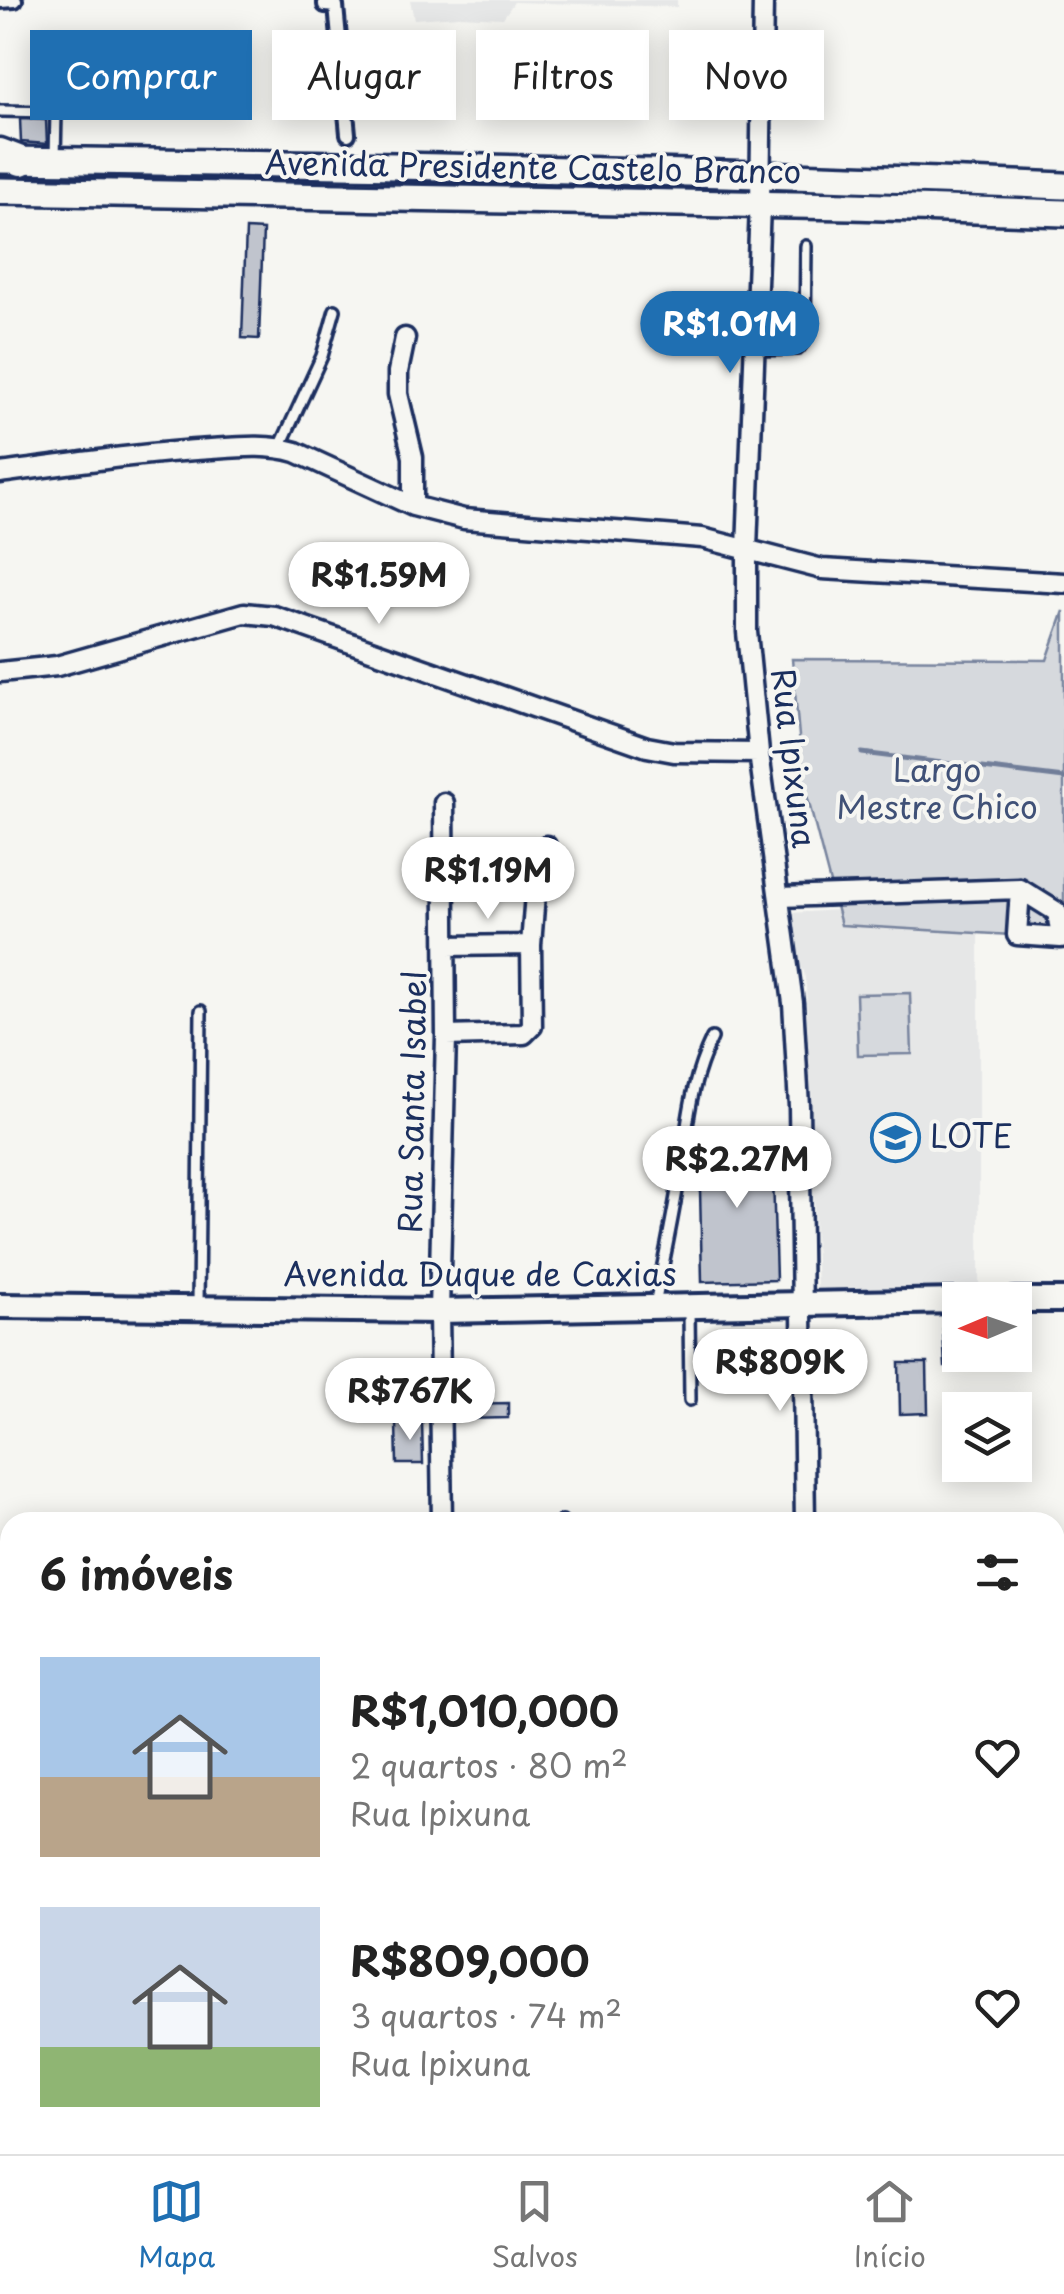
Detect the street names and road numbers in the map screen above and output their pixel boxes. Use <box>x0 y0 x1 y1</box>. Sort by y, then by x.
street label: Avenida Presidente Castelo Branco <box>264 137 802 195</box>
street label: Rua Ipixuna <box>760 665 830 851</box>
street label: Rua Santa Isabel <box>385 970 437 1234</box>
street label: Avenida Duque de Caxias <box>283 1249 677 1297</box>

